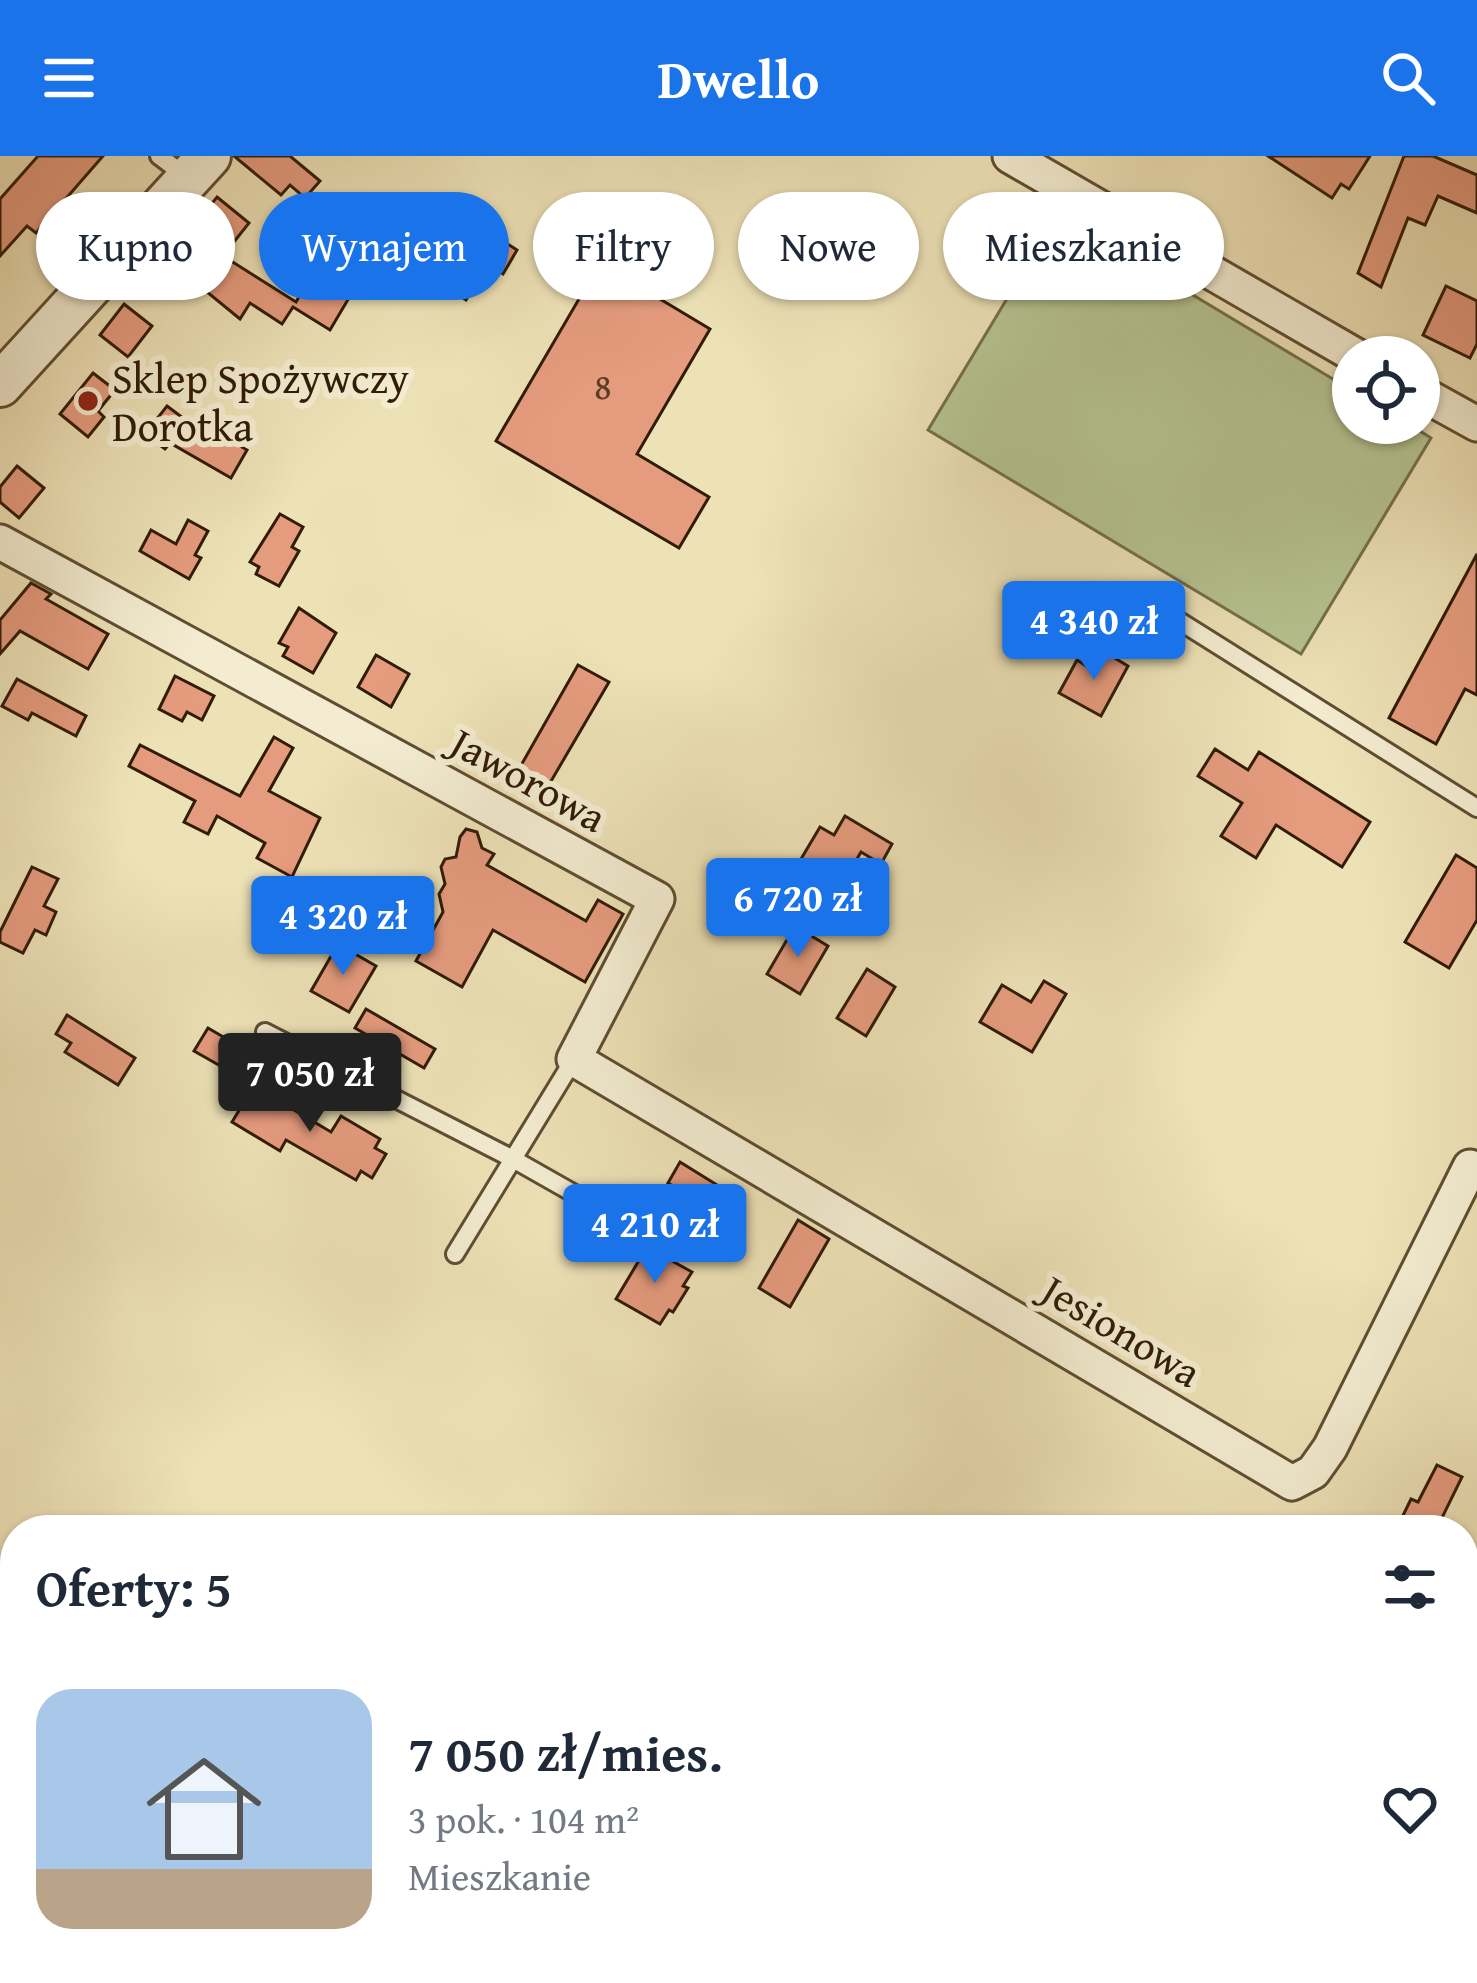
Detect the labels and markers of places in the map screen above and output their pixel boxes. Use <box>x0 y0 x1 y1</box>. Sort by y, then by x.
place label: Sklep Spożywczy Dorotka <box>112 347 409 456</box>
marker: Sklep Spożywczy Dorotka <box>75 388 101 414</box>
pin: 4 340 zł <box>970 581 1218 683</box>
pin: 6 720 zł <box>674 858 922 960</box>
pin: 4 320 zł <box>219 876 467 978</box>
pin: 7 050 zł <box>186 1033 434 1135</box>
pin: 4 210 zł <box>531 1184 779 1286</box>

